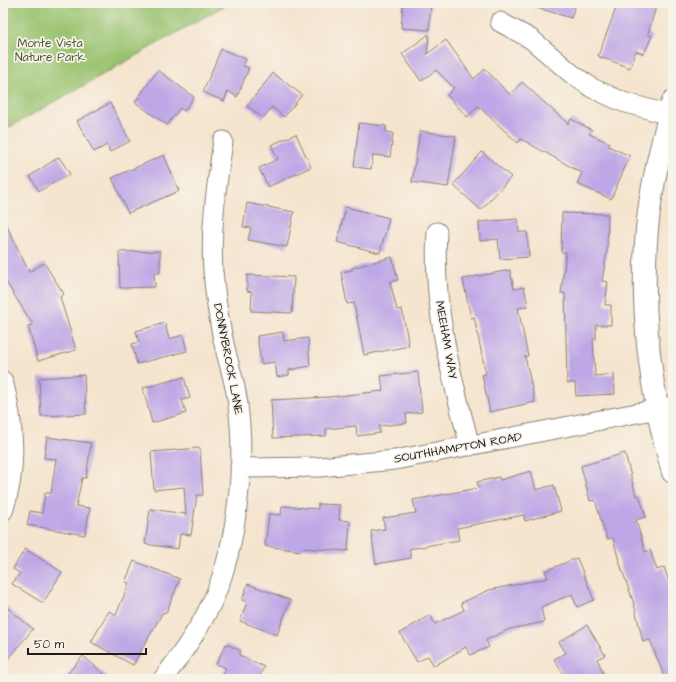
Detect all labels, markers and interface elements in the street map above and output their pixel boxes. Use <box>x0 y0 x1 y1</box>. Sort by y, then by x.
park label: Monte Vista Nature Park <box>15 35 86 66</box>
street label: MEEHAM WAY <box>431 300 461 381</box>
street label: DONNYBROOK LANE <box>209 302 247 416</box>
street label: SOUTHHAMPTON ROAD <box>393 428 524 468</box>
scale bar <box>28 630 146 656</box>
text: 50 m <box>34 636 65 653</box>

